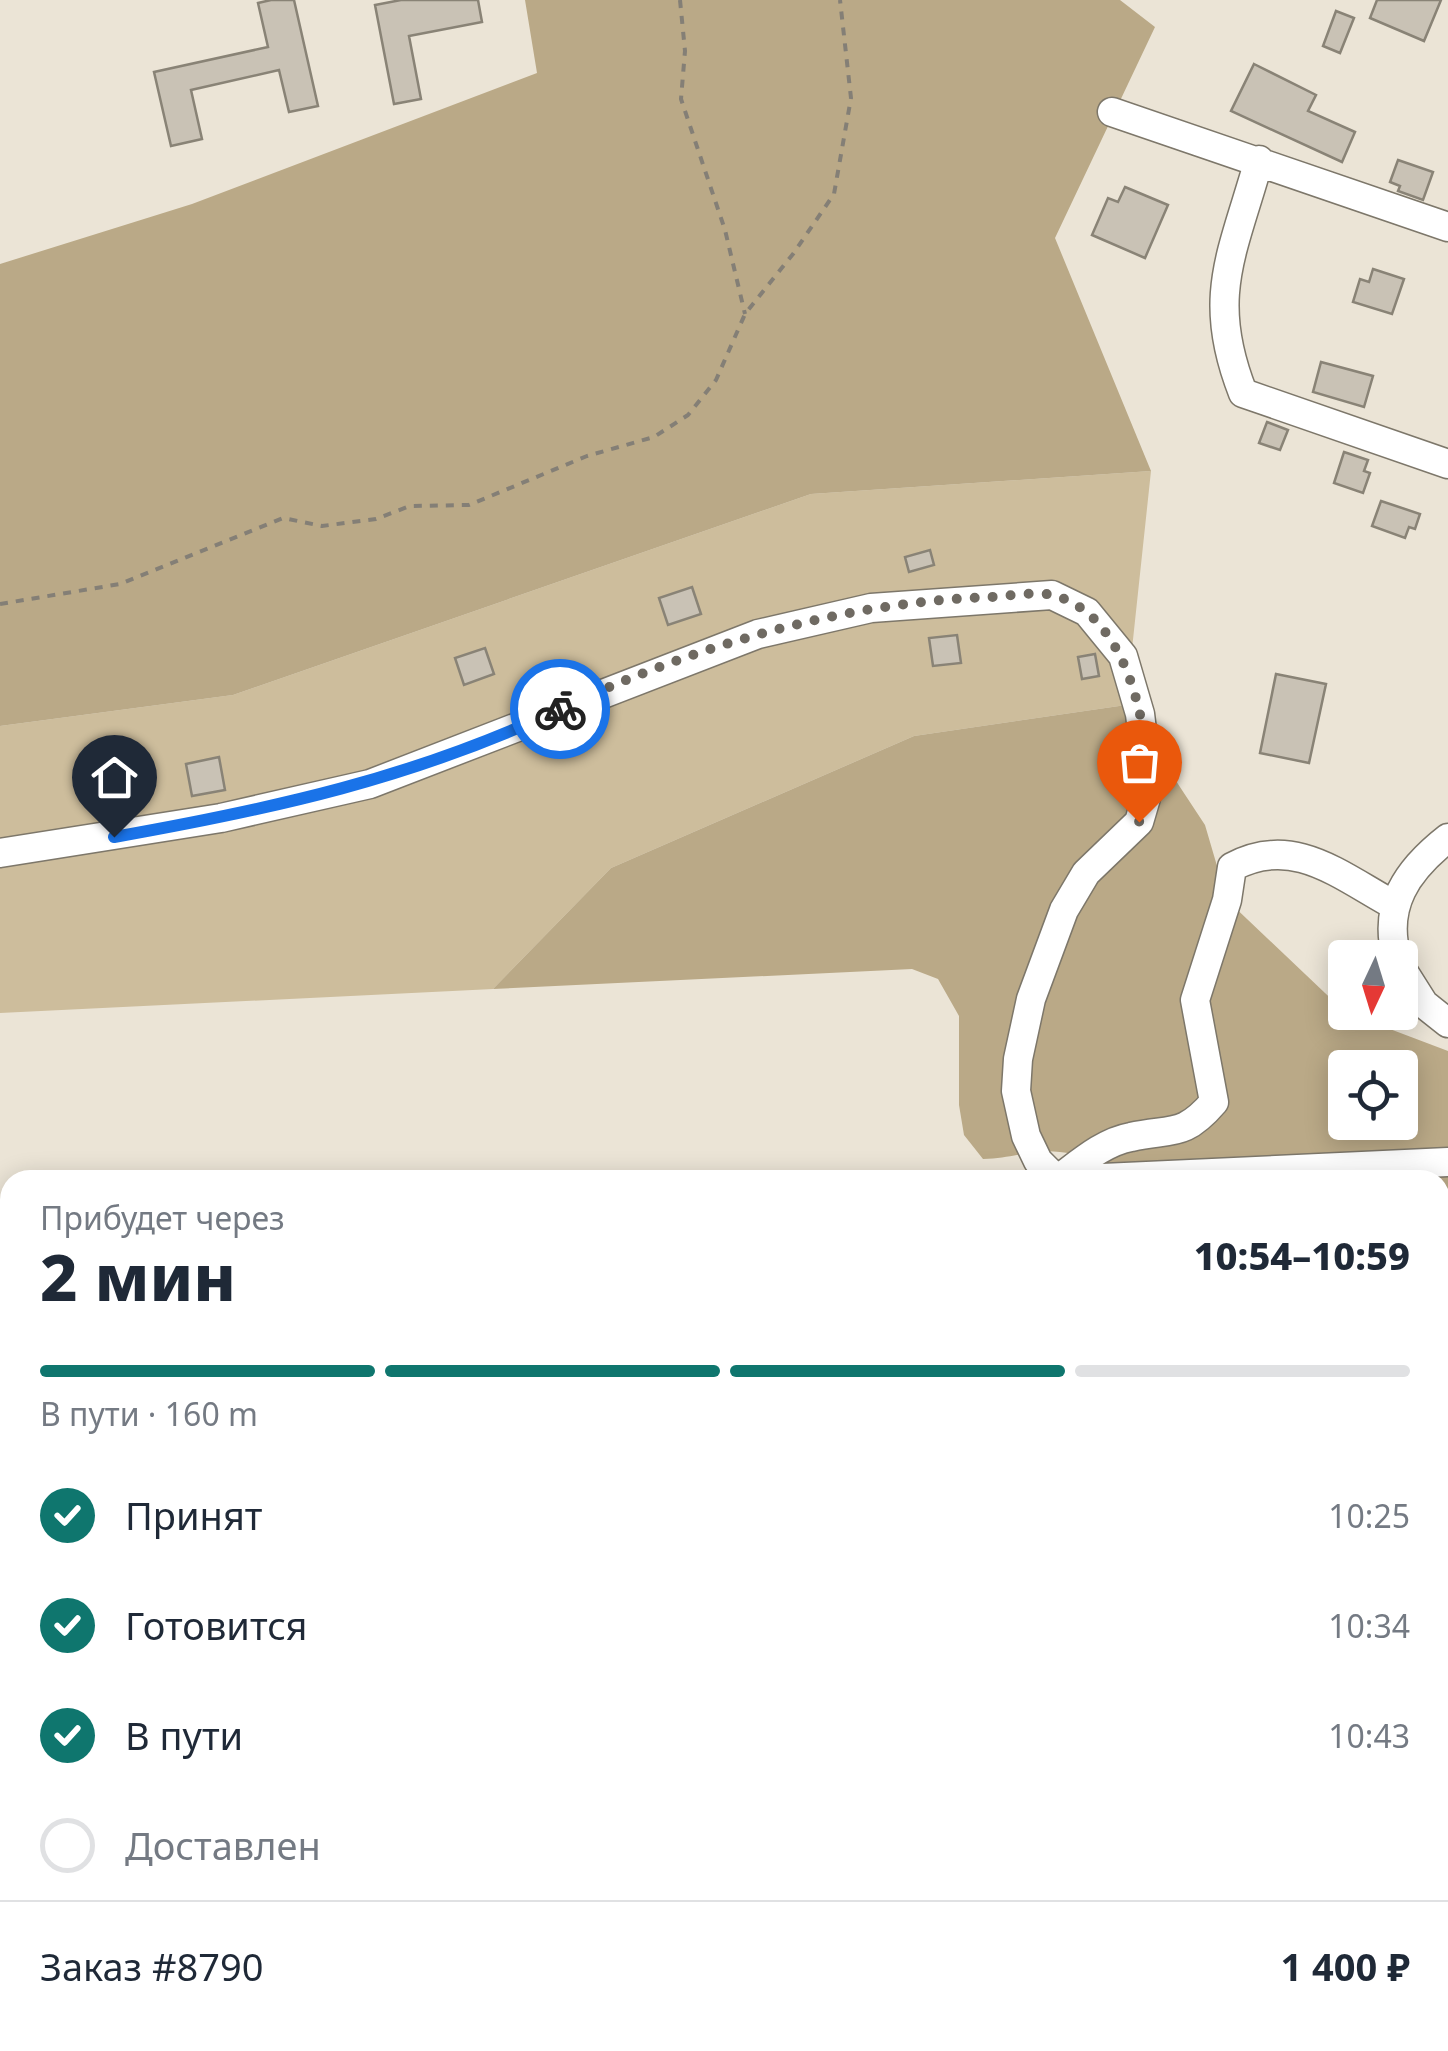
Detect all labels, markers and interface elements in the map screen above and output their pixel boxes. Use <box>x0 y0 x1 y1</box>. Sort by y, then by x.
courier <box>510 659 610 759</box>
icon: bike <box>533 682 588 737</box>
pin <box>1097 720 1182 823</box>
pin <box>72 735 157 838</box>
icon: bag <box>1112 735 1167 790</box>
icon: home <box>87 750 142 805</box>
north arrow <box>1328 940 1418 1030</box>
map controls <box>1328 940 1418 1140</box>
button: locate <box>1328 1050 1418 1140</box>
text: Прибудет через <box>40 1196 285 1239</box>
text: 10:54–10:59 <box>1194 1229 1410 1281</box>
text: 2 мин <box>40 1232 236 1320</box>
text: В пути · 160 m <box>40 1392 258 1435</box>
icon: check <box>40 1488 95 1543</box>
text: Принят <box>125 1489 262 1541</box>
text: 10:25 <box>1328 1494 1410 1537</box>
icon: check <box>40 1598 95 1653</box>
text: Готовится <box>125 1599 307 1651</box>
text: 10:34 <box>1328 1604 1410 1647</box>
icon: check <box>40 1708 95 1763</box>
text: В пути <box>125 1709 243 1761</box>
text: 10:43 <box>1328 1714 1410 1757</box>
text: Доставлен <box>125 1819 321 1871</box>
text: Заказ #8790 <box>40 1940 264 1992</box>
text: 1 400 ₽ <box>1280 1940 1410 1992</box>

